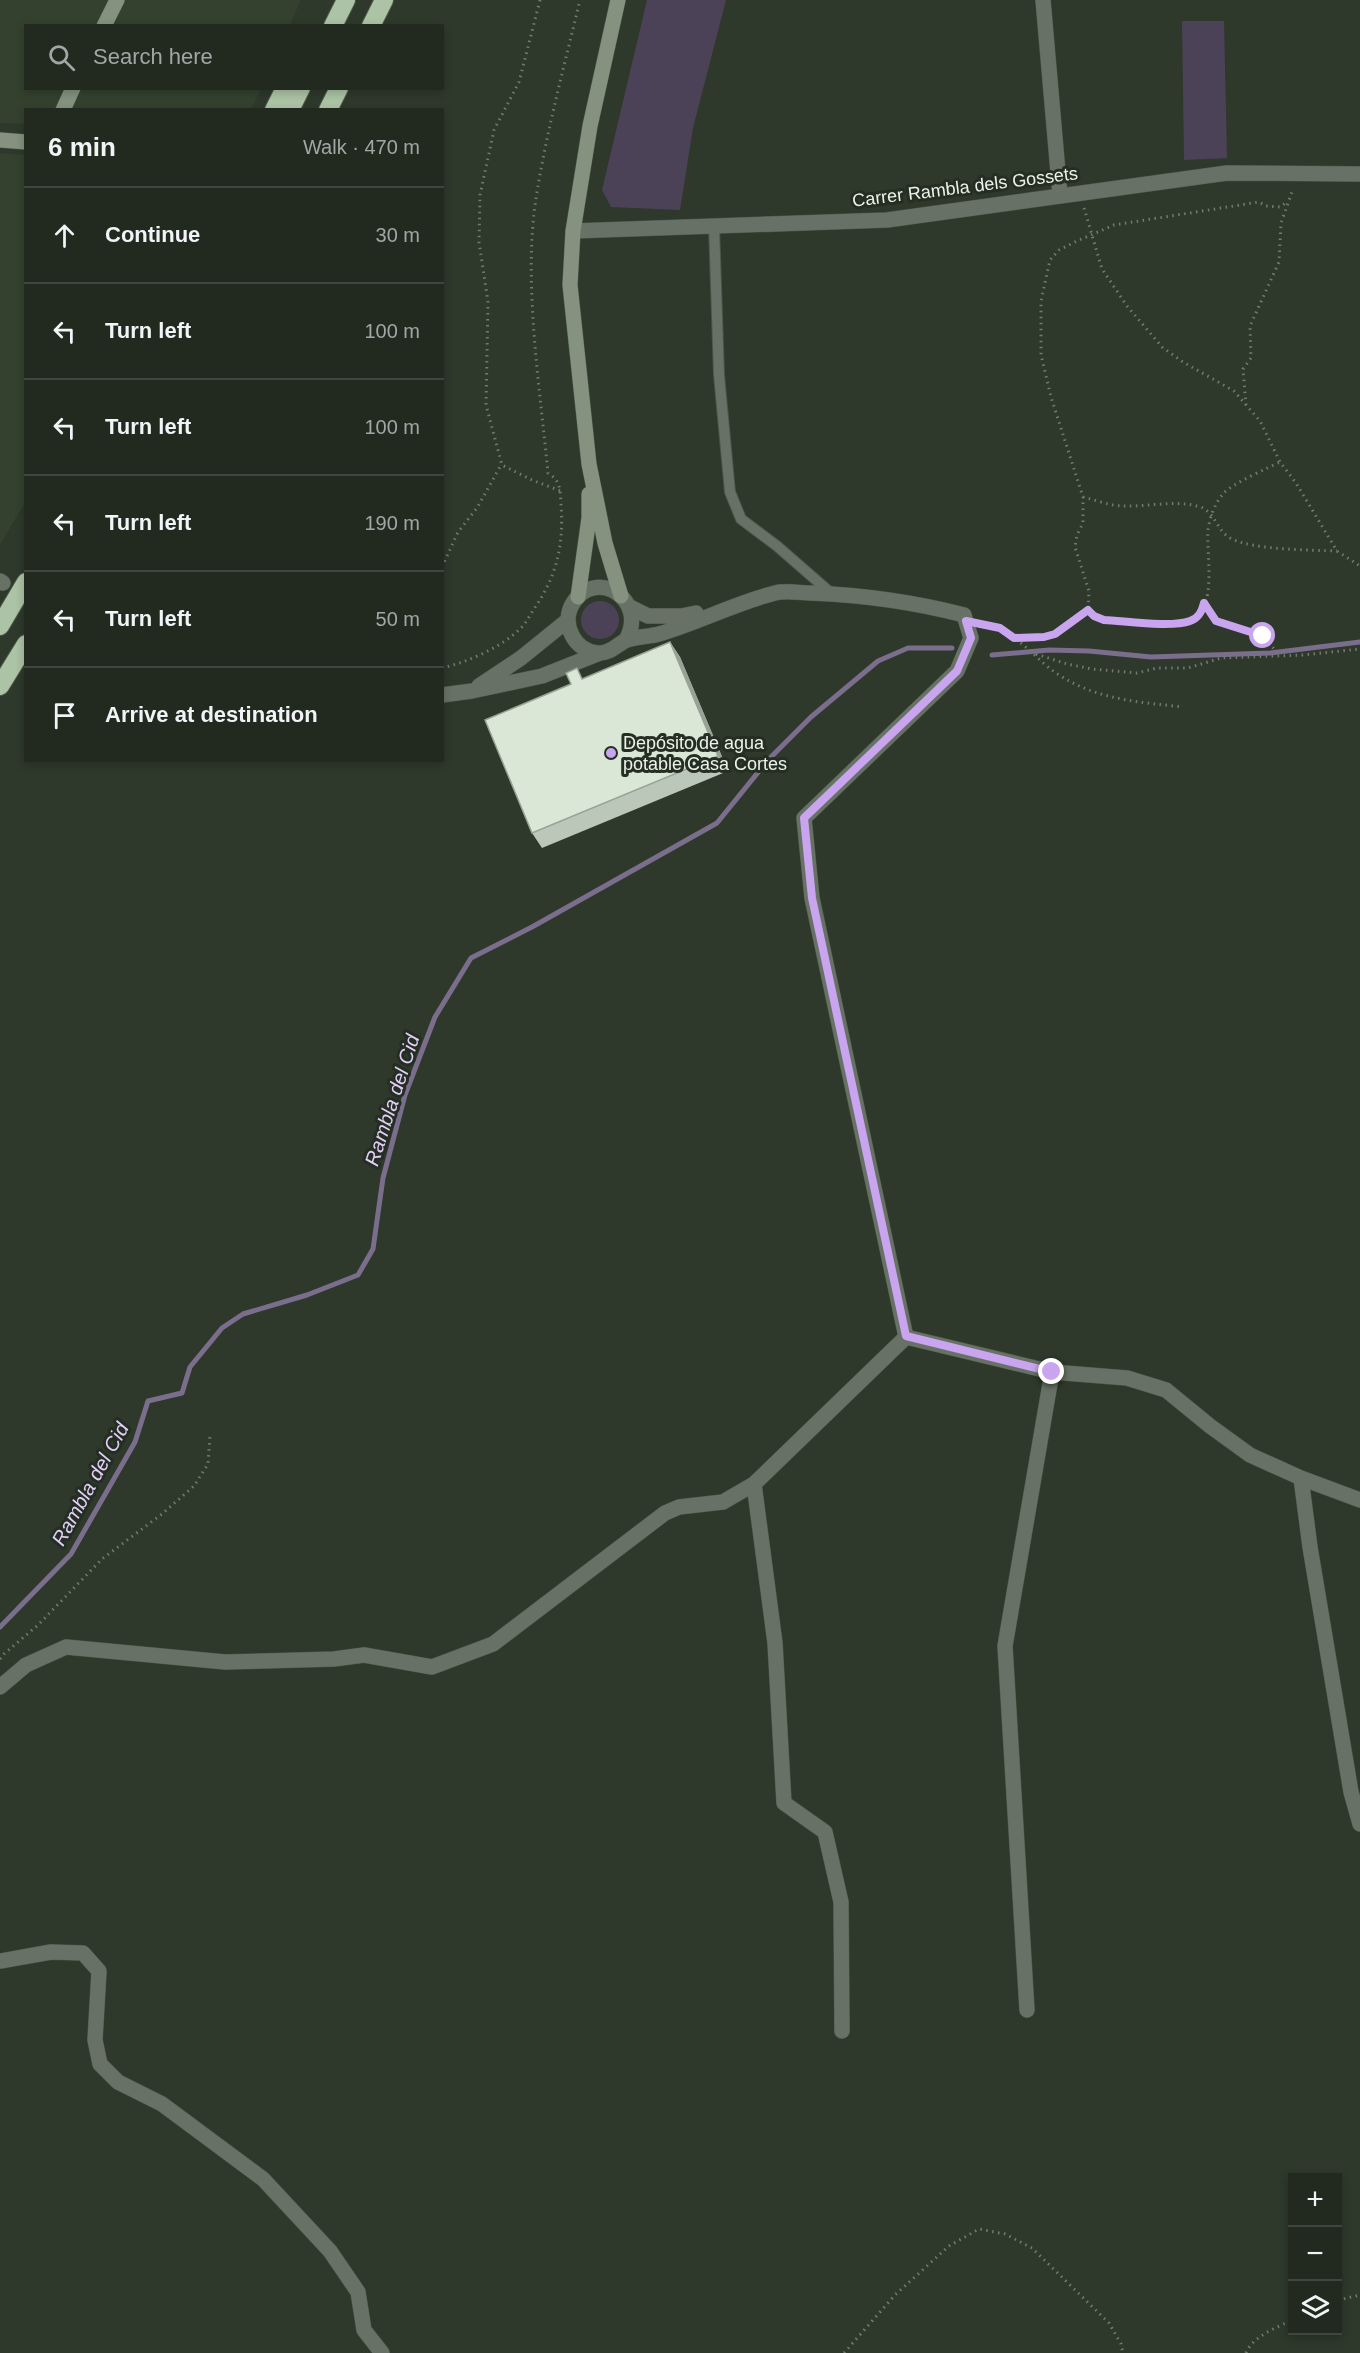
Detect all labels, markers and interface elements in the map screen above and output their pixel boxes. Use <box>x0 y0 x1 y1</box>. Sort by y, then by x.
search box <box>24 24 444 90</box>
icon: search <box>45 41 78 74</box>
text: Search here <box>93 44 213 69</box>
text: 6 min <box>48 132 116 162</box>
text: Walk · 470 m <box>303 136 420 158</box>
street label: Carrer Rambla dels Gossets <box>851 163 1079 211</box>
icon: ahead <box>48 219 81 252</box>
text: Continue <box>105 222 200 247</box>
text: 30 m <box>376 224 420 246</box>
icon: left <box>48 315 81 348</box>
text: Turn left <box>105 318 191 343</box>
text: 100 m <box>364 320 420 342</box>
icon: left <box>48 411 81 444</box>
text: Turn left <box>105 414 191 439</box>
text: 100 m <box>364 416 420 438</box>
icon: left <box>48 507 81 540</box>
text: Turn left <box>105 510 191 535</box>
text: 190 m <box>364 512 420 534</box>
icon: left <box>48 603 81 636</box>
text: Turn left <box>105 606 191 631</box>
text: 50 m <box>376 608 420 630</box>
route start <box>1249 622 1275 648</box>
icon: arrive <box>48 699 81 732</box>
text: Arrive at destination <box>105 702 318 727</box>
place label: Depósito de agua potable Casa Cortes <box>623 733 787 774</box>
marker: Depósito de agua potable Casa Cortes <box>604 746 618 760</box>
water label: Rambla del Cid <box>360 1031 424 1168</box>
route end <box>1038 1358 1064 1384</box>
water label: Rambla del Cid <box>47 1418 133 1549</box>
map controls <box>1288 2173 1342 2335</box>
button: + <box>1288 2173 1342 2227</box>
button: − <box>1288 2227 1342 2281</box>
button: layers <box>1288 2281 1342 2335</box>

